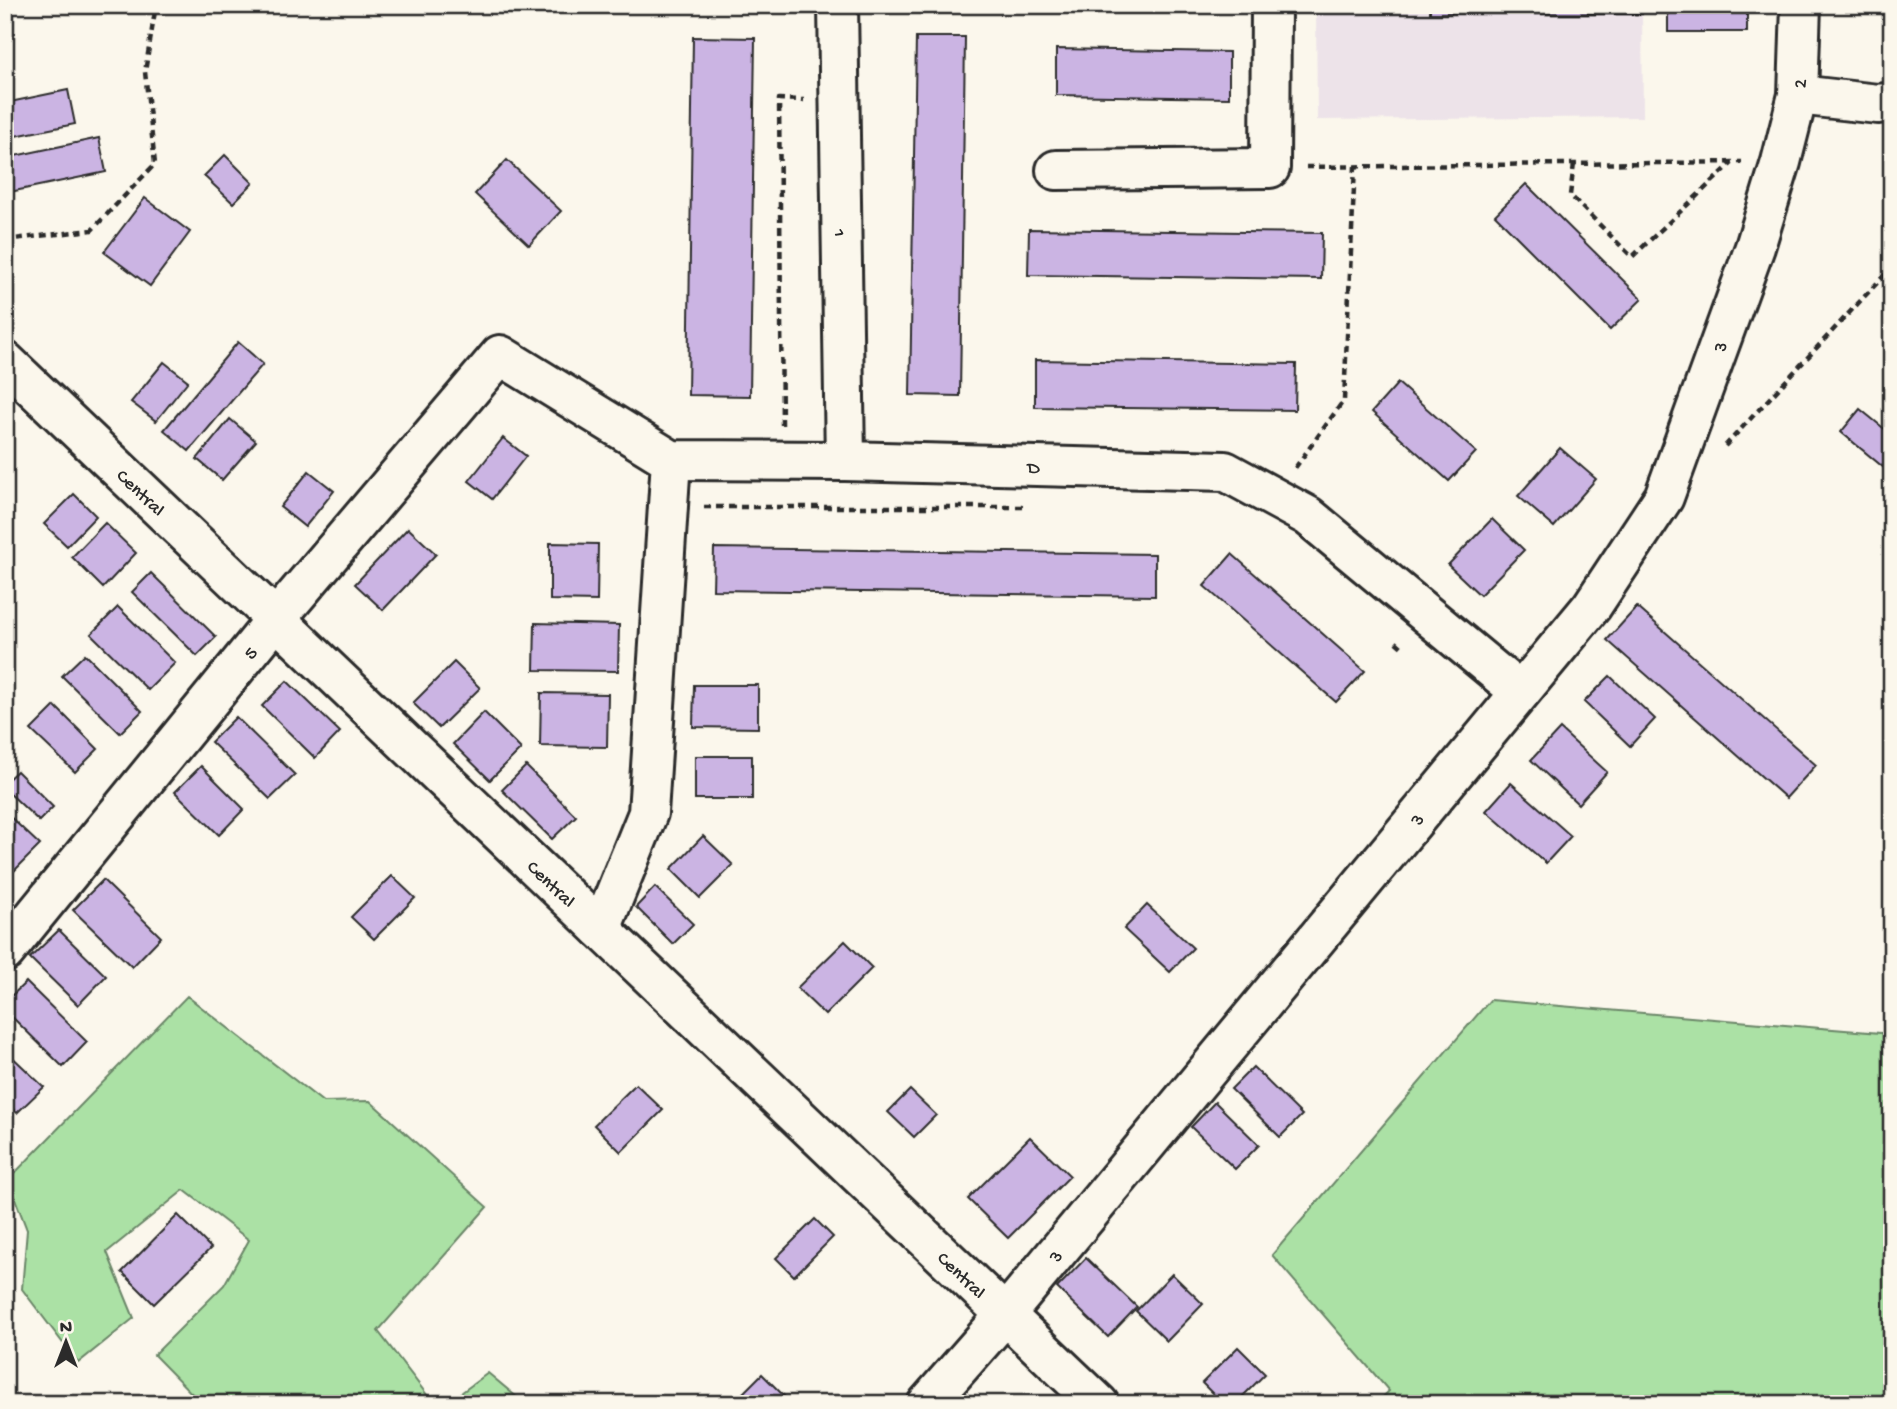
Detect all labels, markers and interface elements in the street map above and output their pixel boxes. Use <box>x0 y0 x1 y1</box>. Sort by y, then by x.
street label: 2 <box>1790 79 1814 89</box>
street label: 1 <box>826 228 850 237</box>
street label: 3 <box>1709 339 1735 357</box>
street label: D <box>1025 458 1041 481</box>
street label: Central <box>110 465 168 522</box>
street label: 5 <box>240 643 264 665</box>
street label: 3 <box>1406 809 1431 833</box>
street label: Central <box>521 857 579 914</box>
street label: 3 <box>1045 1246 1069 1269</box>
street label: Central <box>931 1248 989 1305</box>
north arrow <box>32 1308 102 1378</box>
text: N <box>60 1317 72 1340</box>

